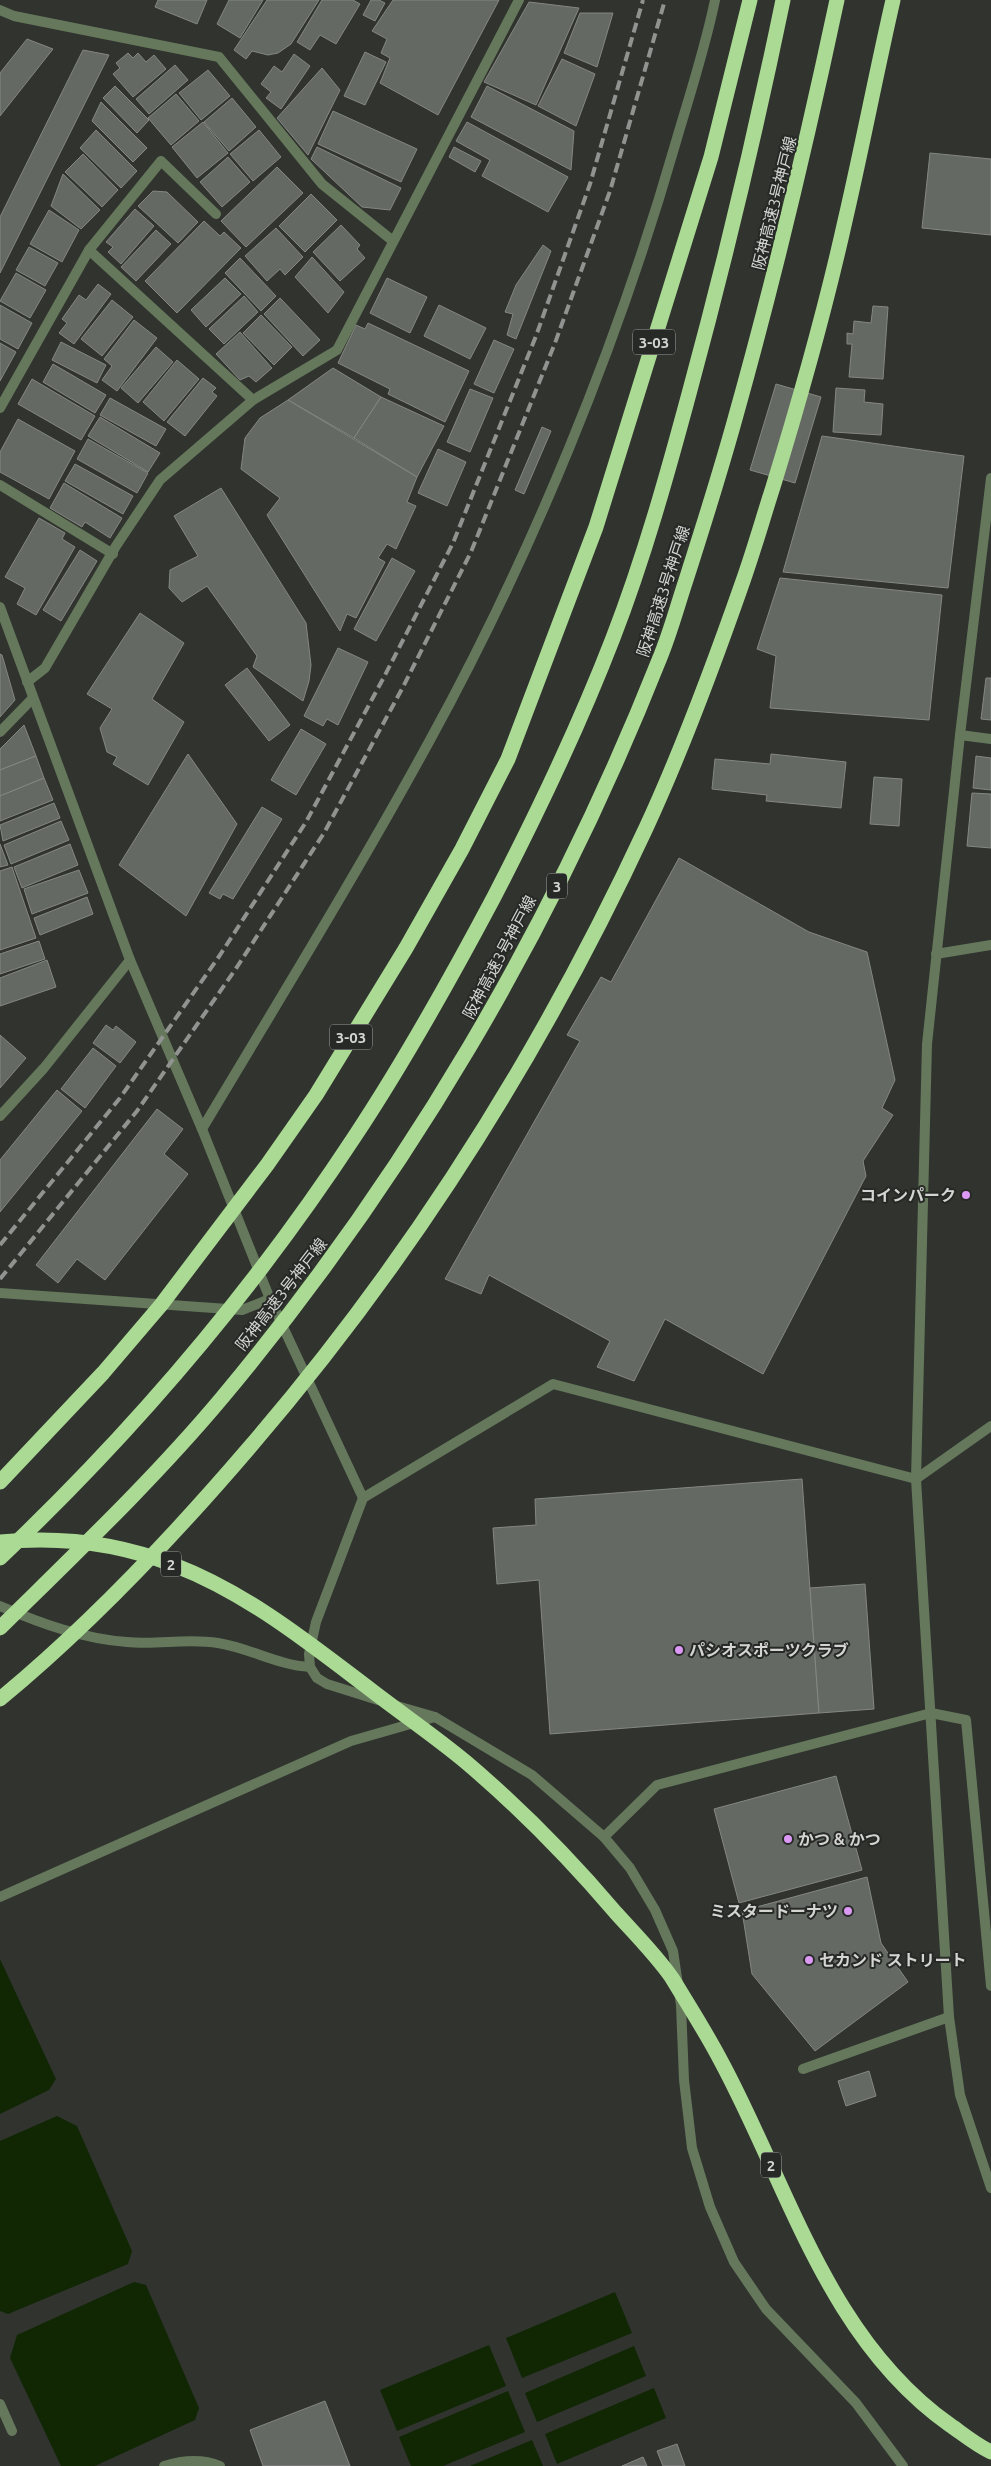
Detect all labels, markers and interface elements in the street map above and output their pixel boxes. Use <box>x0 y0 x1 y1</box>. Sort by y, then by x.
street label: 阪神高速3号神戸線 <box>749 134 799 272</box>
road number: 3-03 <box>633 330 675 354</box>
street label: 阪神高速3号神戸線 <box>633 523 693 659</box>
road number: 3 <box>547 874 567 898</box>
street label: 阪神高速3号神戸線 <box>459 892 539 1022</box>
road number: 3-03 <box>330 1024 372 1050</box>
place label: コインパーク <box>860 1186 956 1204</box>
marker: コインパーク <box>960 1189 972 1201</box>
street label: 阪神高速3号神戸線 <box>232 1234 330 1354</box>
road number: 2 <box>161 1552 181 1576</box>
place label: パシオスポーツクラブ <box>689 1641 849 1659</box>
marker: パシオスポーツクラブ <box>673 1644 685 1656</box>
place label: かつ & かつ <box>798 1830 881 1848</box>
marker: かつ & かつ <box>782 1833 794 1845</box>
place label: ミスタードーナツ <box>710 1902 838 1920</box>
marker: ミスタードーナツ <box>842 1905 854 1917</box>
place label: セカンド ストリート <box>819 1951 967 1969</box>
marker: セカンド ストリート <box>803 1954 815 1966</box>
road number: 2 <box>761 2152 781 2178</box>

